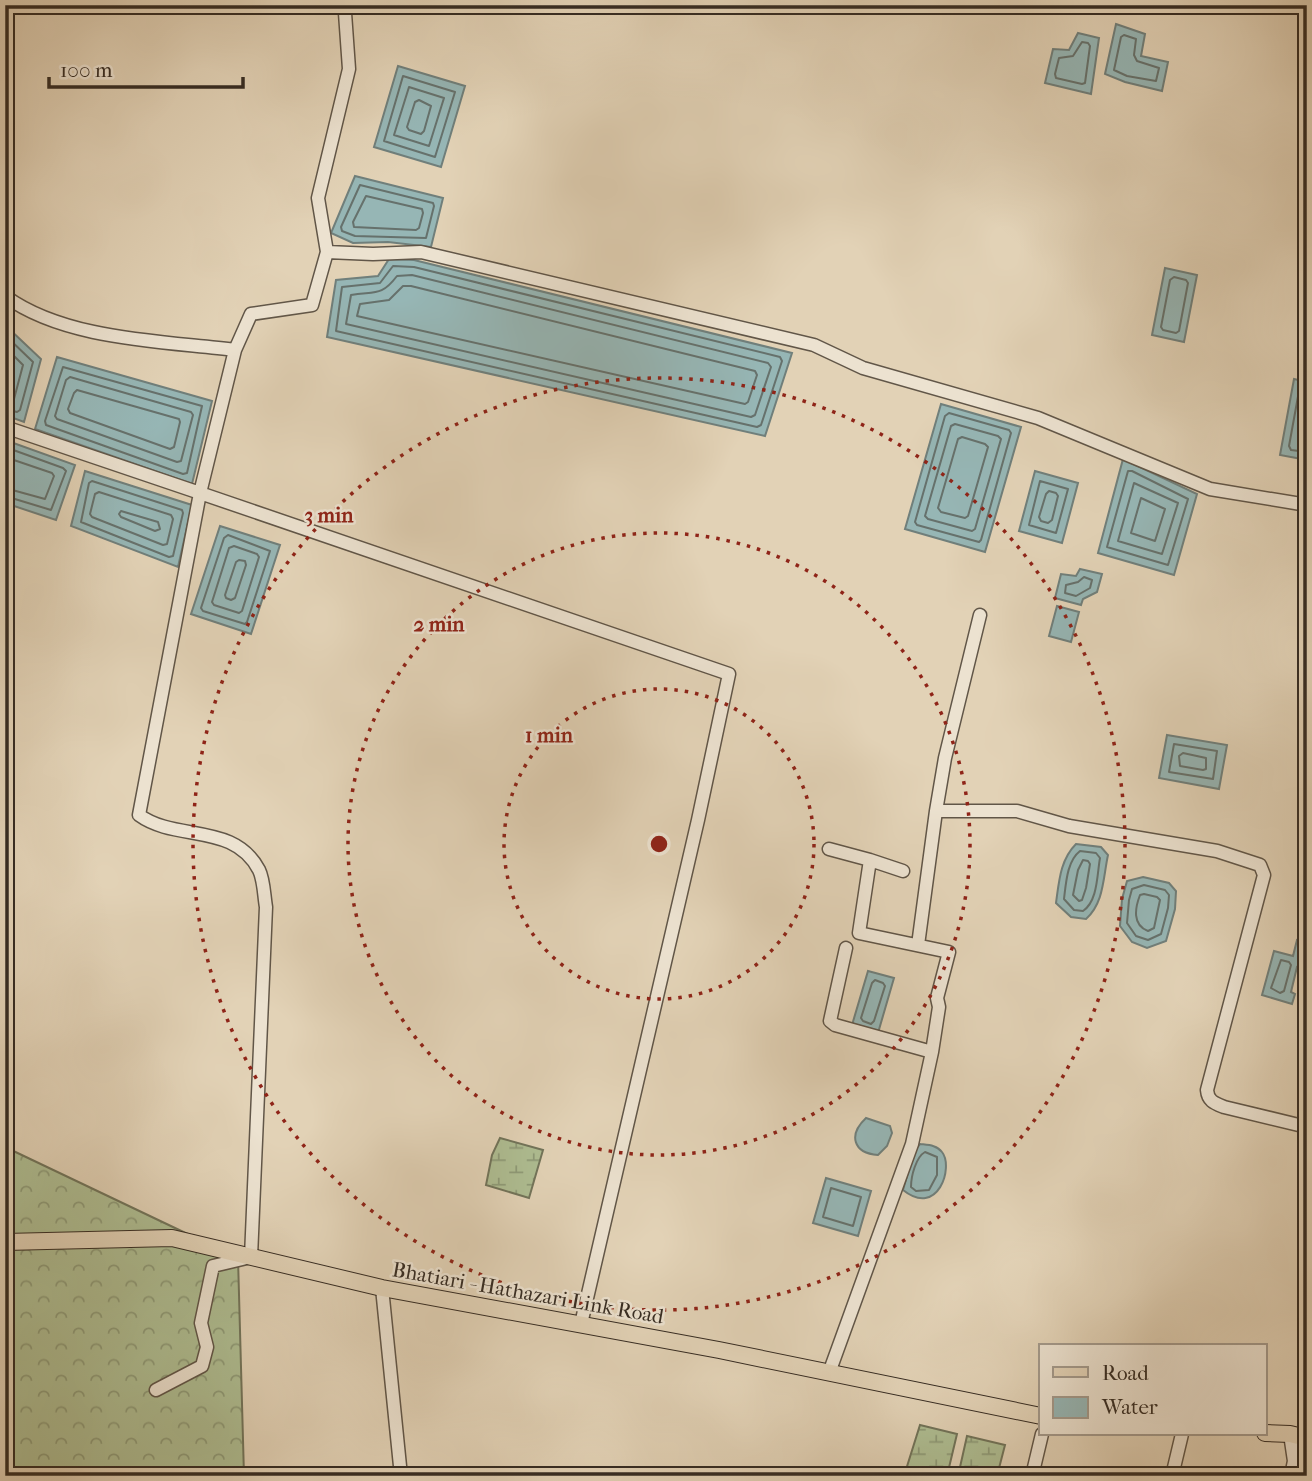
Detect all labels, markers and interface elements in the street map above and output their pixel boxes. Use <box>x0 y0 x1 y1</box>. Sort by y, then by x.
scale bar <box>49 46 243 90</box>
text: 100 m <box>60 58 113 82</box>
text: 3 min <box>305 503 354 527</box>
text: 2 min <box>413 612 465 636</box>
text: 1 min <box>525 723 574 747</box>
centre of rings <box>647 832 671 856</box>
street label: Bhatiari - Hathazari Link Road <box>390 1257 666 1329</box>
legend <box>1039 1344 1266 1436</box>
text: Road <box>1102 1361 1149 1385</box>
text: Water <box>1101 1395 1158 1419</box>

